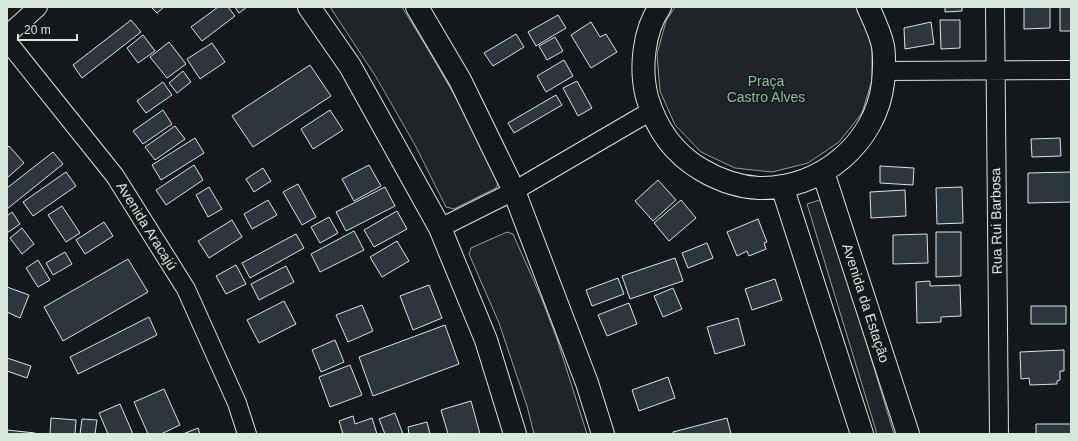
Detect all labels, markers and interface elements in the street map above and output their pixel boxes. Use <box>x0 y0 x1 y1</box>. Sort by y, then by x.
scale bar <box>18 16 77 42</box>
text: 20 m <box>24 23 51 37</box>
park label: Praça Castro Alves <box>727 73 805 105</box>
street label: Rua Rui Barbosa <box>987 167 1005 274</box>
street label: Avenida Aracajú <box>113 179 181 273</box>
street label: Avenida da Estação <box>839 241 893 365</box>

